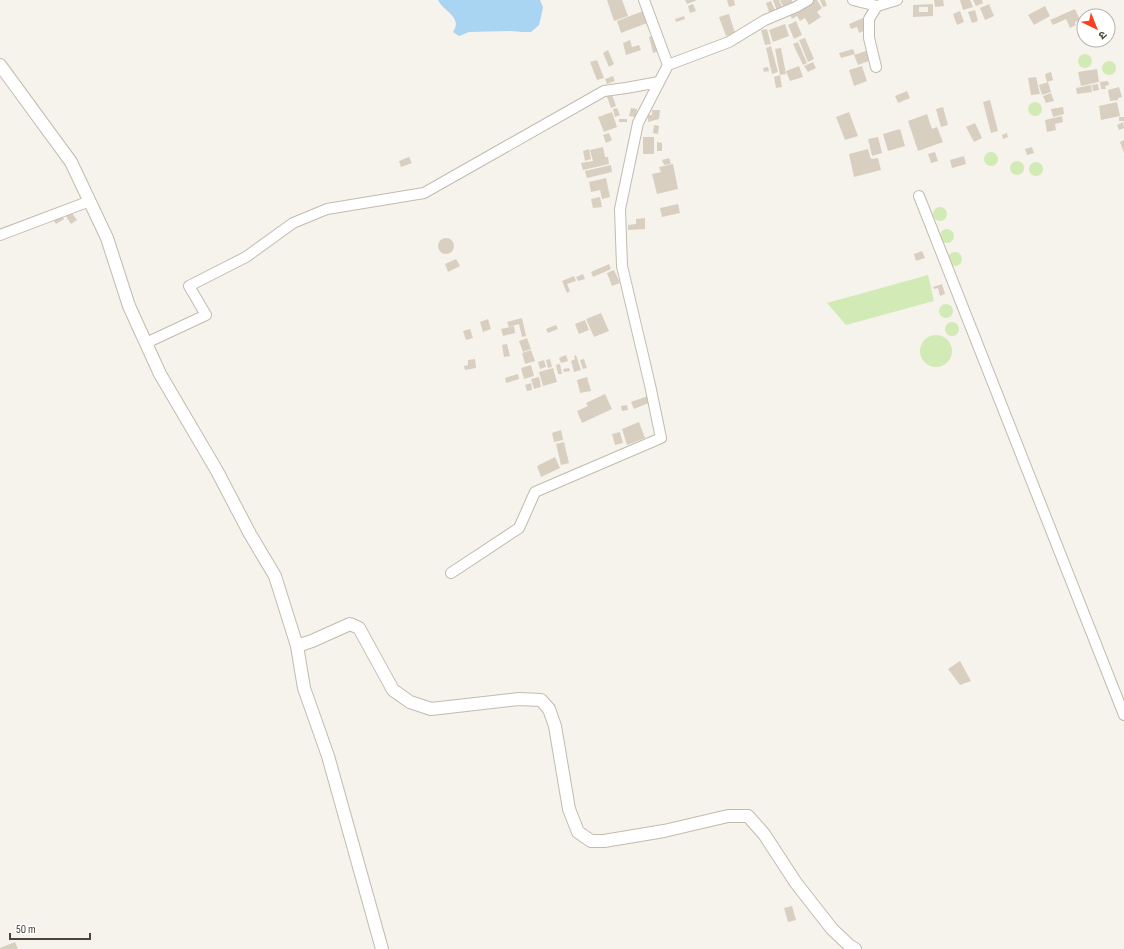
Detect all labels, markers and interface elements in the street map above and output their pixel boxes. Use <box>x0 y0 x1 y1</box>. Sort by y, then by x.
north arrow <box>1076 8 1116 48</box>
text: उ <box>1095 28 1109 42</box>
scale bar <box>10 915 90 941</box>
text: 50 m <box>16 922 36 937</box>

